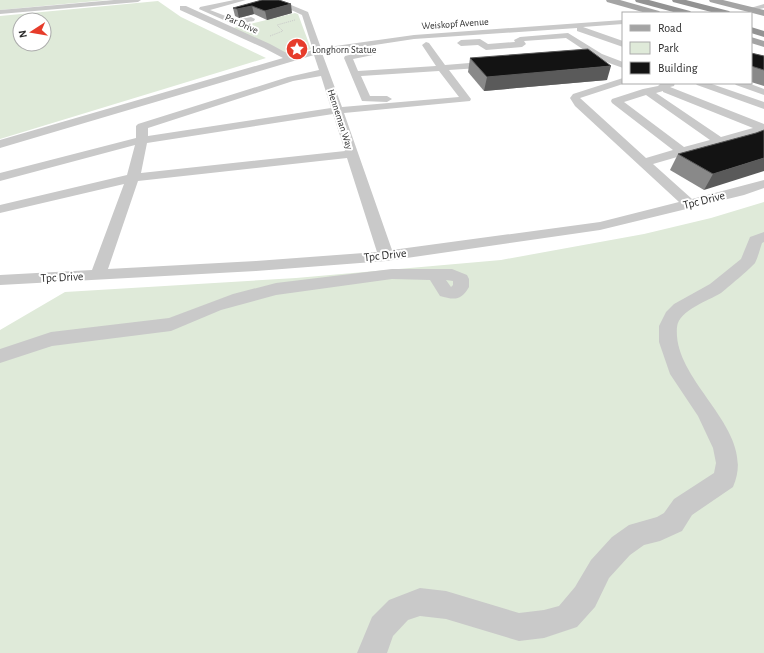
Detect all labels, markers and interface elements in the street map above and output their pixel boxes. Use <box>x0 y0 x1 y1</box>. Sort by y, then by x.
north arrow <box>12 12 52 52</box>
street label: Par Drive <box>224 12 260 36</box>
legend <box>622 12 752 84</box>
street label: Weiskopf Avenue <box>421 17 489 31</box>
text: Road <box>658 22 682 34</box>
text: N <box>17 29 29 39</box>
place icon: Longhorn Statue <box>284 36 310 62</box>
text: Park <box>658 42 679 54</box>
place label: Longhorn Statue <box>312 45 377 55</box>
text: Building <box>658 62 698 74</box>
street label: Henneman Way <box>326 88 355 151</box>
street label: Tpc Drive <box>682 189 726 211</box>
street label: Tpc Drive <box>363 247 407 263</box>
street label: Tpc Drive <box>40 270 84 284</box>

